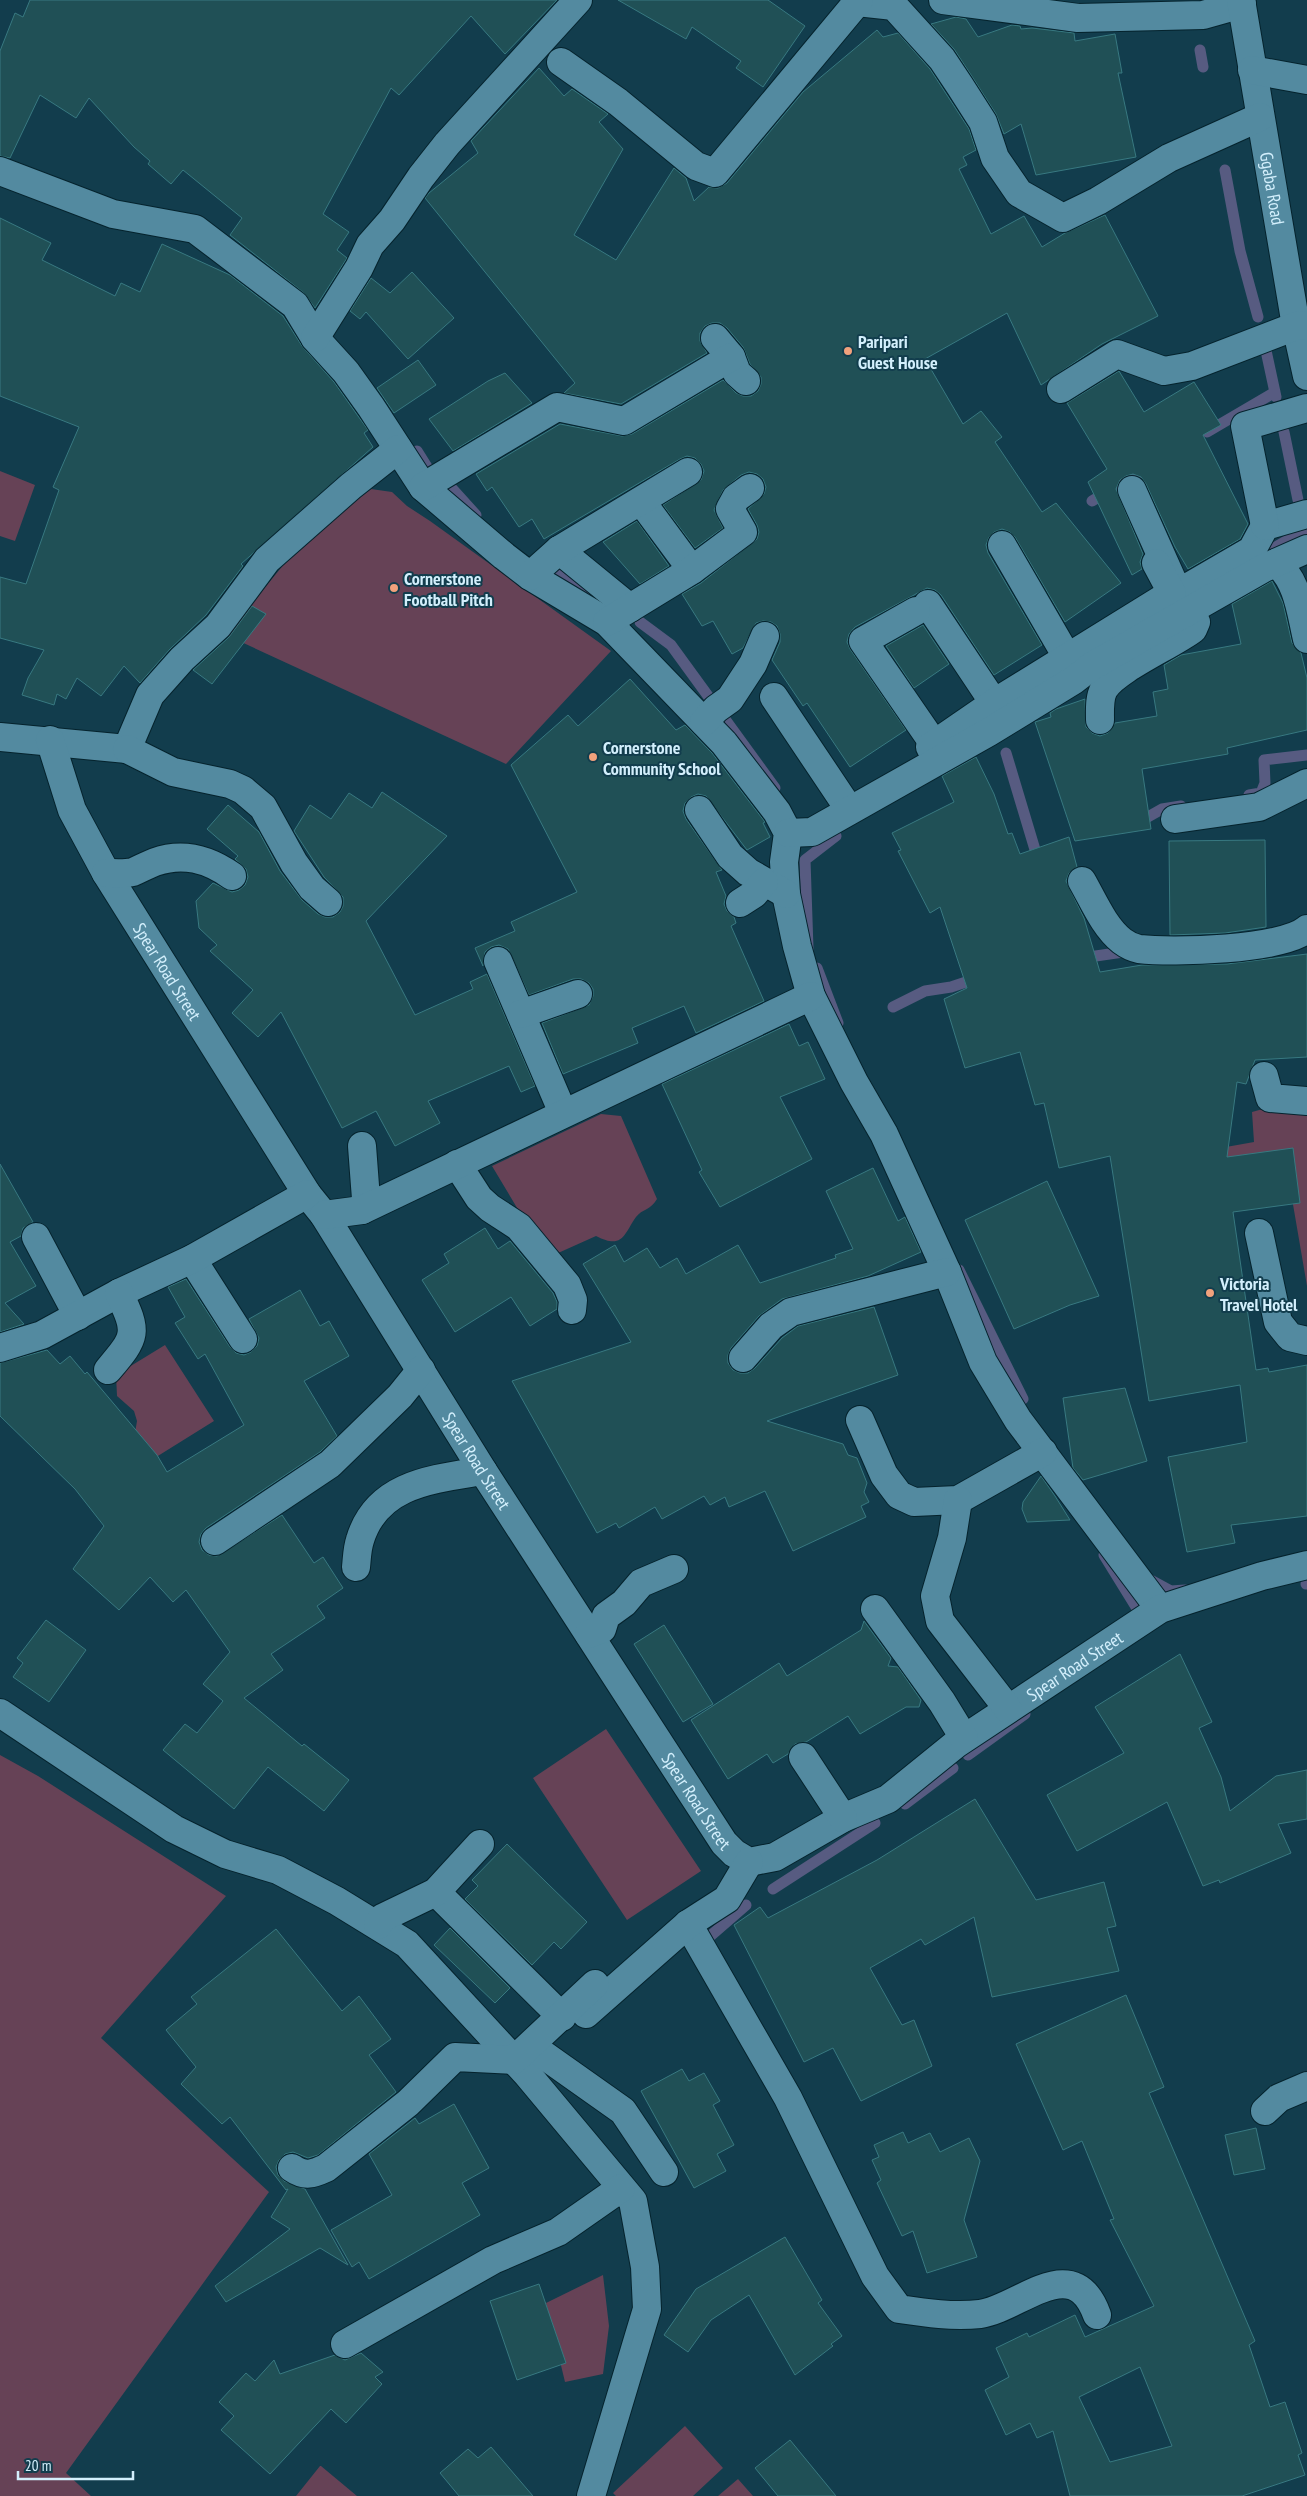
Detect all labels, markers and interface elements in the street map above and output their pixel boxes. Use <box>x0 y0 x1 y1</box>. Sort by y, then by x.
street label: Ggaba Road <box>1255 150 1290 226</box>
place label: Paripari Guest House <box>858 330 938 374</box>
marker: Paripari Guest House <box>842 345 854 357</box>
place label: Cornerstone Football Pitch <box>404 567 493 611</box>
marker: Cornerstone Football Pitch <box>388 582 400 594</box>
place label: Cornerstone Community School <box>603 736 721 780</box>
marker: Cornerstone Community School <box>587 751 599 763</box>
street label: Spear Road Street <box>128 918 207 1024</box>
place label: Victoria Travel Hotel <box>1219 1272 1298 1316</box>
marker: Victoria Travel Hotel <box>1204 1287 1216 1299</box>
street label: Spear Road Street <box>438 1408 516 1514</box>
street label: Spear Road Street <box>1022 1626 1127 1706</box>
street label: Spear Road Street <box>657 1748 736 1855</box>
scale bar <box>18 2448 132 2480</box>
text: 20 m <box>25 2456 51 2475</box>

